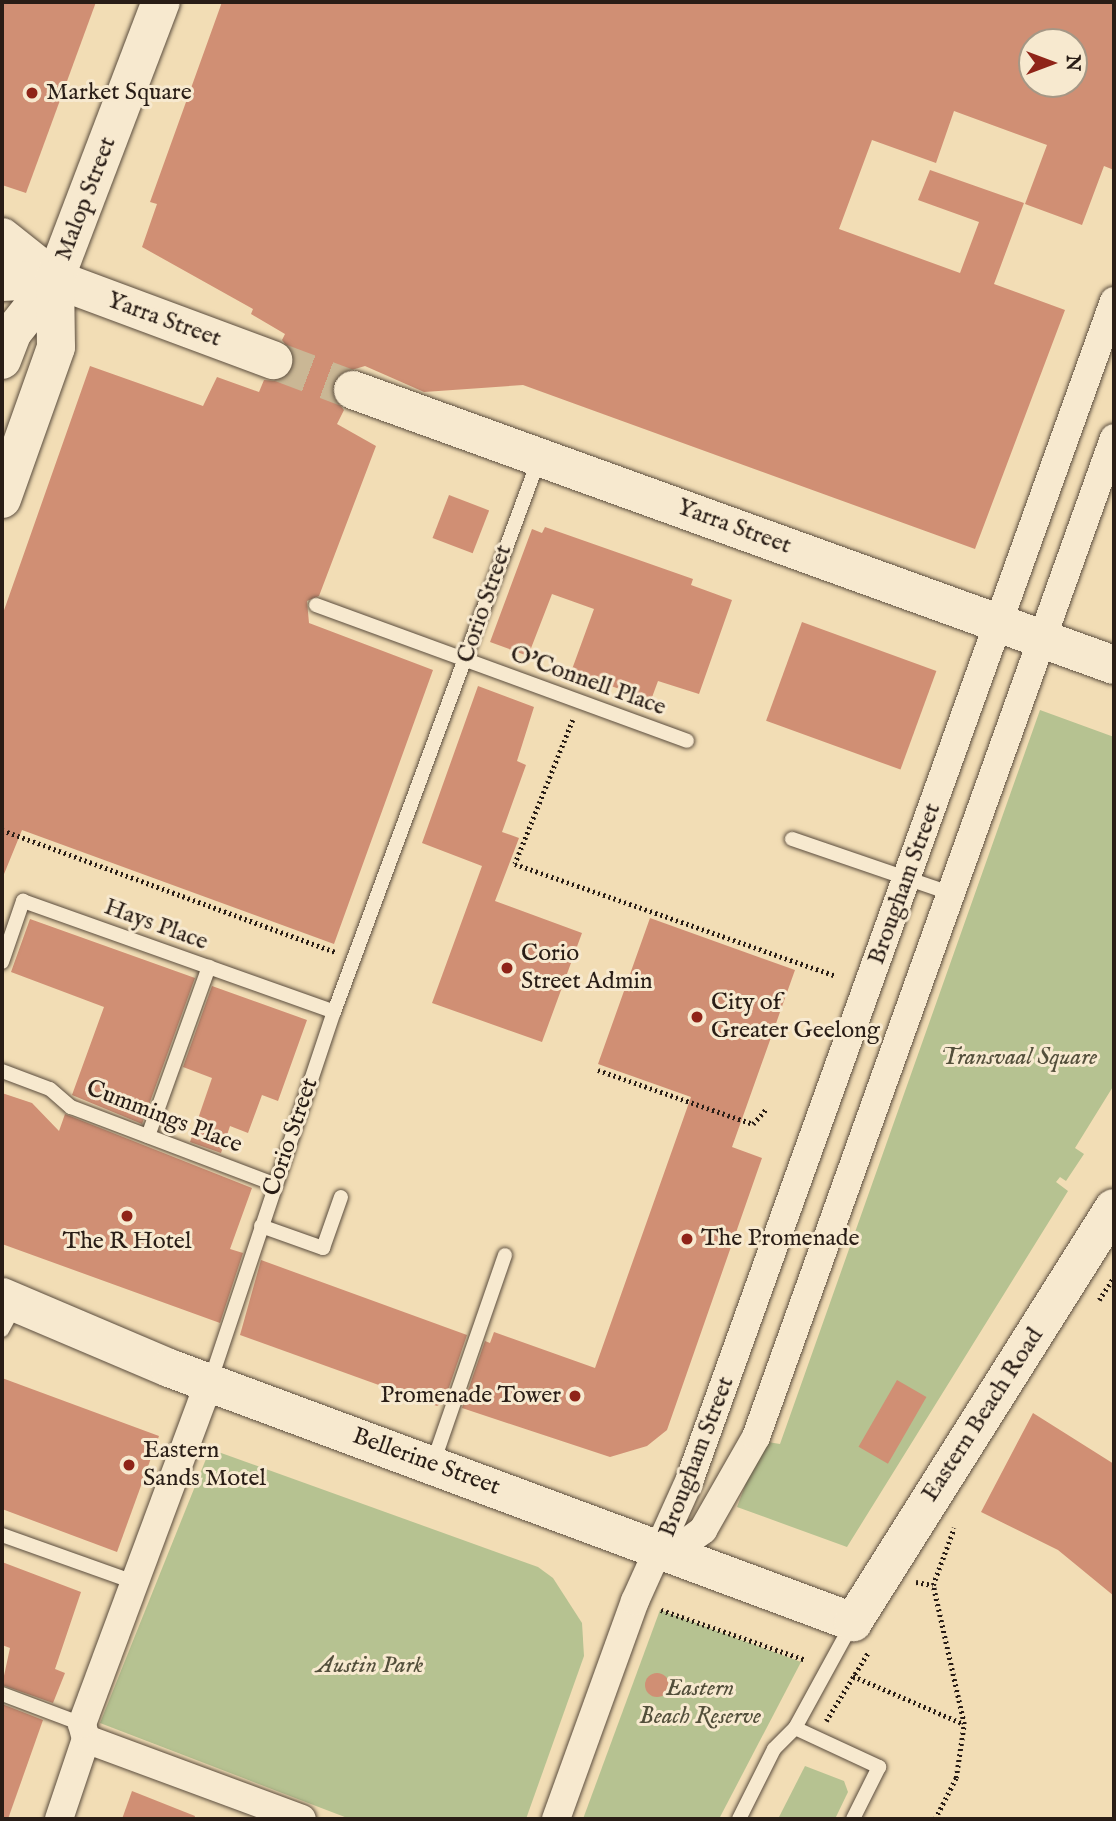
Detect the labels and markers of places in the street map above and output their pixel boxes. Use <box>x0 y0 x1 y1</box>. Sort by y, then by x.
place label: Market Square <box>46 79 192 107</box>
marker: Market Square <box>24 85 40 101</box>
place label: Corio Street Admin <box>521 940 653 996</box>
marker: Corio Street Admin <box>499 960 515 976</box>
place label: City of Greater Geelong <box>711 989 880 1045</box>
marker: City of Greater Geelong <box>689 1009 705 1025</box>
marker: The R Hotel <box>119 1208 135 1224</box>
place label: The Promenade <box>701 1225 860 1253</box>
place label: The R Hotel <box>63 1228 191 1256</box>
marker: The Promenade <box>679 1231 695 1247</box>
place label: Promenade Tower <box>380 1382 561 1410</box>
marker: Promenade Tower <box>567 1388 583 1404</box>
place label: Eastern Sands Motel <box>143 1437 266 1493</box>
marker: Eastern Sands Motel <box>121 1457 137 1473</box>

